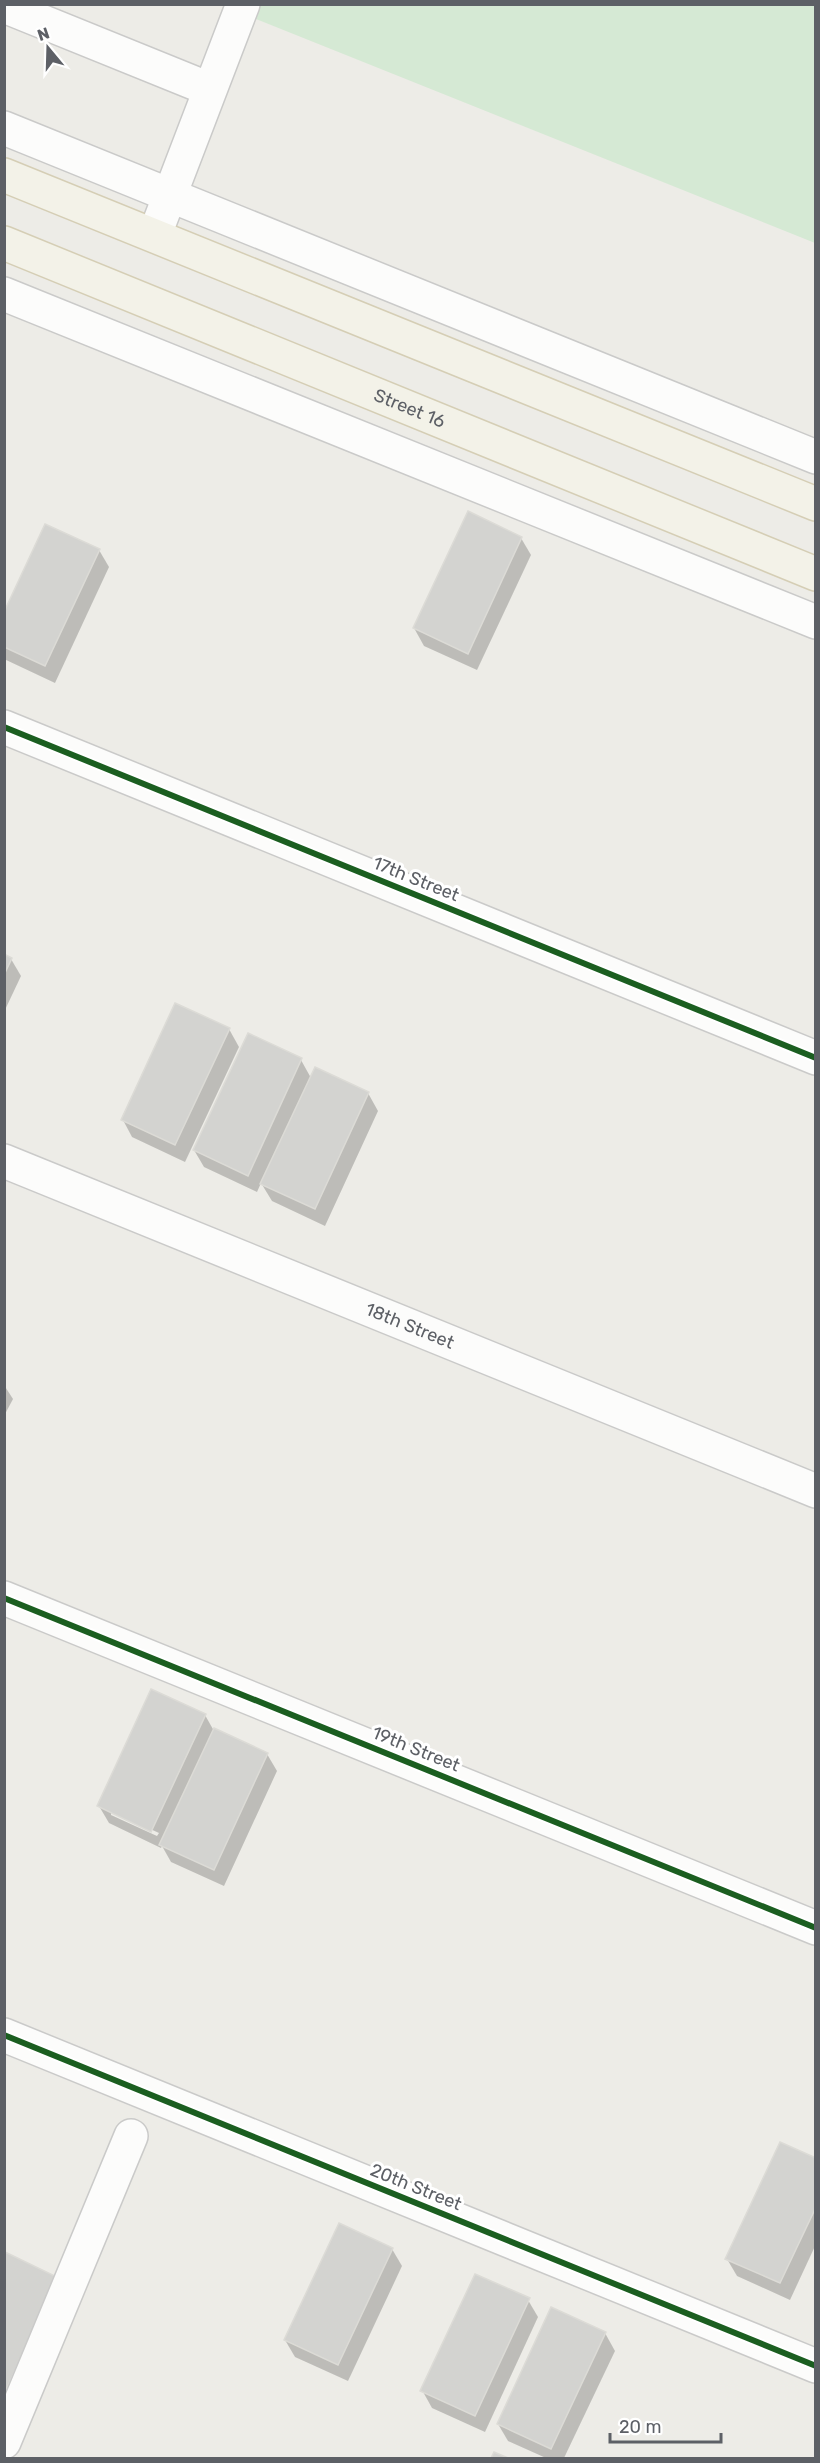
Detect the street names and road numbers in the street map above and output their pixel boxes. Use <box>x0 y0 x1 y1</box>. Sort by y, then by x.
street label: Street 16 <box>371 384 449 433</box>
street label: 17th Street <box>370 852 462 906</box>
street label: 18th Street <box>362 1298 457 1354</box>
street label: 19th Street <box>369 1721 463 1777</box>
street label: 20th Street <box>367 2159 465 2215</box>

